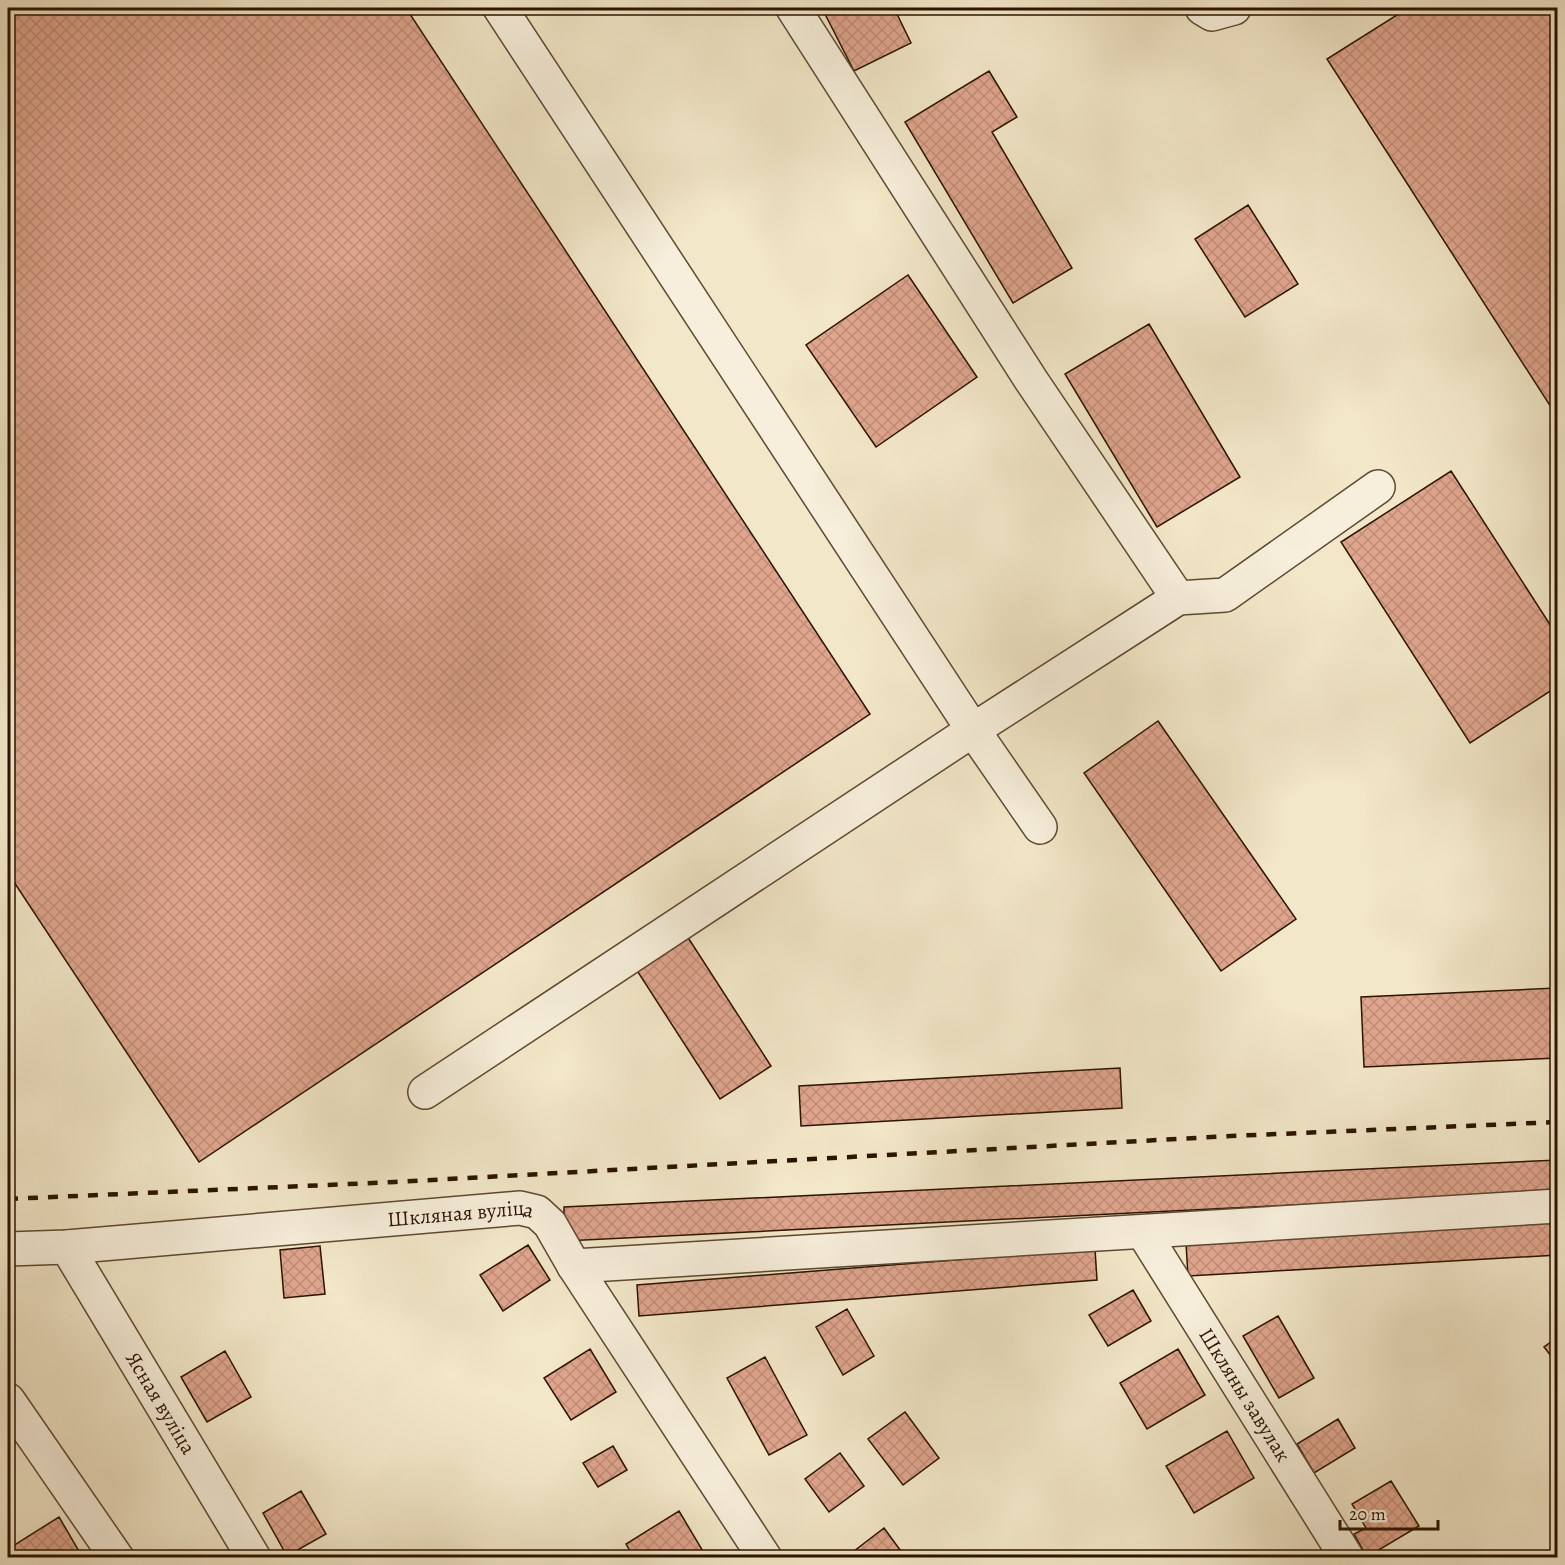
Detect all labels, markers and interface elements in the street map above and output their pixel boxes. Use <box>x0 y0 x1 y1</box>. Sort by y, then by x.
street label: Шкляная вуліца <box>386 1194 537 1233</box>
street label: Шкляны завулак <box>1192 1322 1297 1467</box>
street label: Ясная вуліца <box>119 1346 203 1460</box>
scale bar <box>1340 1493 1438 1531</box>
text: 20 m <box>1349 1502 1386 1526</box>

